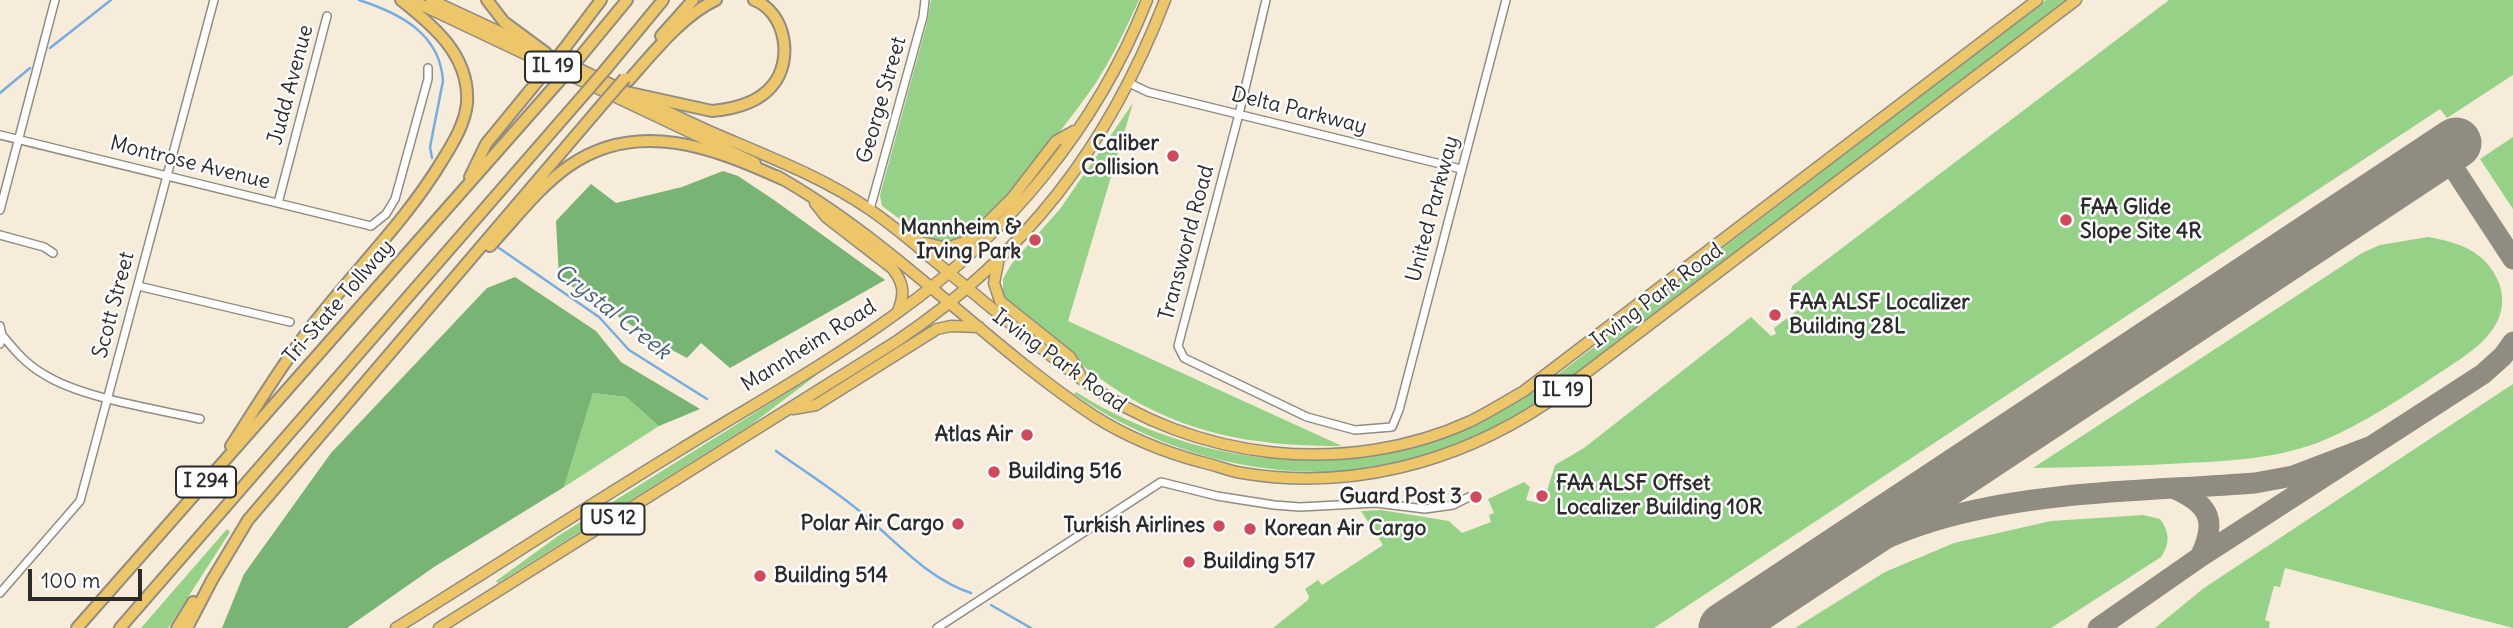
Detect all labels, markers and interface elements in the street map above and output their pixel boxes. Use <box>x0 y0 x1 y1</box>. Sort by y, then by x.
street label: Judd Avenue <box>263 22 319 148</box>
street label: George Street <box>852 34 912 166</box>
road number: IL 19 <box>525 52 581 82</box>
street label: Delta Parkway <box>1229 82 1369 140</box>
street label: Montrose Avenue <box>107 131 273 195</box>
place label: Caliber Collision <box>1081 131 1159 181</box>
street label: United Parkway <box>1401 133 1465 285</box>
marker: Caliber Collision <box>1165 148 1181 164</box>
street label: Transworld Road <box>1154 163 1220 323</box>
place label: FAA Glide Slope Site 4R <box>2080 195 2202 245</box>
marker: FAA Glide Slope Site 4R <box>2058 212 2074 228</box>
place label: Mannheim & Irving Park <box>900 215 1021 265</box>
marker: Mannheim & Irving Park <box>1027 232 1043 248</box>
street label: Tri-State Tollway <box>278 235 400 369</box>
street label: Irving Park Road <box>1586 238 1728 354</box>
street label: Scott Street <box>88 249 140 361</box>
water label: Crystal Creek <box>548 258 676 366</box>
place label: FAA ALSF Localizer Building 28L <box>1789 290 1970 340</box>
street label: Mannheim Road <box>737 295 881 397</box>
street label: Irving Park Road <box>987 304 1131 418</box>
marker: FAA ALSF Localizer Building 28L <box>1767 307 1783 323</box>
road number: IL 19 <box>1535 376 1591 406</box>
place label: Atlas Air <box>935 422 1013 448</box>
marker: Atlas Air <box>1019 427 1035 443</box>
place label: Building 516 <box>1008 459 1122 485</box>
marker: Building 516 <box>986 464 1002 480</box>
road number: I 294 <box>176 467 236 498</box>
place label: FAA ALSF Offset Localizer Building 10R <box>1556 471 1762 521</box>
place label: Guard Post 3 <box>1339 484 1462 510</box>
marker: FAA ALSF Offset Localizer Building 10R <box>1534 488 1550 504</box>
marker: Guard Post 3 <box>1468 489 1484 505</box>
road number: US 12 <box>582 504 644 534</box>
place label: Polar Air Cargo <box>801 511 944 537</box>
place label: Turkish Airlines <box>1063 513 1205 539</box>
marker: Polar Air Cargo <box>950 516 966 532</box>
place label: Korean Air Cargo <box>1264 516 1426 542</box>
marker: Turkish Airlines <box>1211 518 1227 534</box>
marker: Korean Air Cargo <box>1242 521 1258 537</box>
place label: Building 517 <box>1203 549 1315 575</box>
scale bar <box>32 554 145 598</box>
marker: Building 517 <box>1181 554 1197 570</box>
place label: Building 514 <box>774 563 888 589</box>
text: 100 m <box>41 567 100 594</box>
marker: Building 514 <box>752 568 768 584</box>

